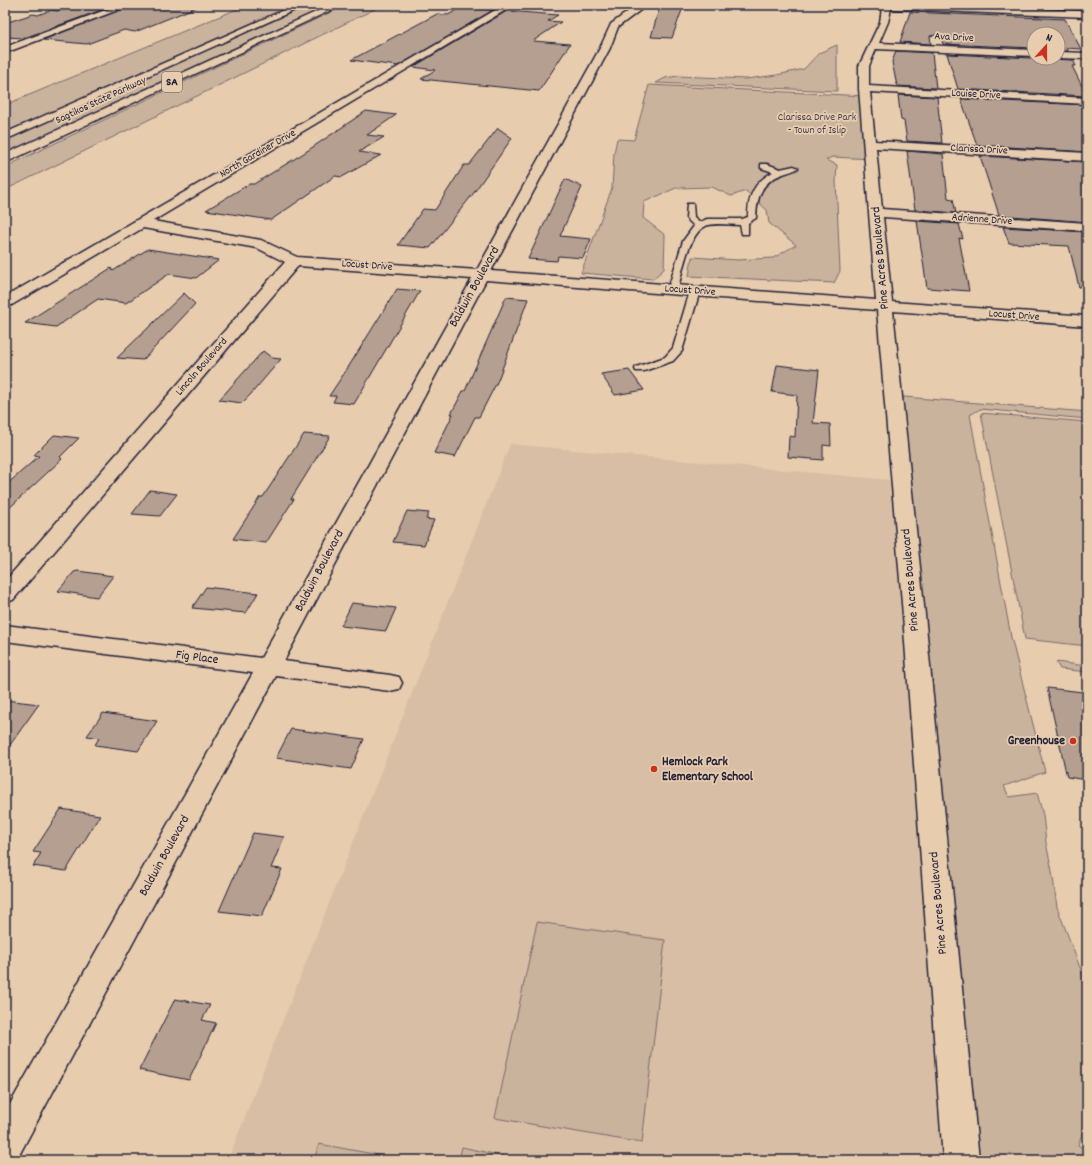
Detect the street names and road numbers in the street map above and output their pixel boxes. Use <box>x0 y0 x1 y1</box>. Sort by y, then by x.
street label: Ava Drive <box>934 29 974 47</box>
road number: SA <box>162 72 182 92</box>
street label: Sagtikos State Parkway <box>53 73 149 129</box>
street label: Louise Drive <box>951 86 1001 104</box>
street label: North Gardiner Drive <box>217 126 299 182</box>
street label: Clarissa Drive <box>950 141 1008 160</box>
street label: Pine Acres Boulevard <box>867 206 895 310</box>
street label: Adrienne Drive <box>951 210 1013 230</box>
street label: Baldwin Boulevard <box>445 243 505 331</box>
street label: Locust Drive <box>341 256 393 276</box>
street label: Locust Drive <box>664 281 716 301</box>
street label: Locust Drive <box>988 306 1040 326</box>
street label: Lincoln Boulevard <box>172 334 232 400</box>
street label: Baldwin Boulevard <box>290 527 350 615</box>
street label: Pine Acres Boulevard <box>897 528 925 632</box>
street label: Fig Place <box>175 646 220 670</box>
street label: Baldwin Boulevard <box>135 812 195 900</box>
street label: Pine Acres Boulevard <box>925 851 953 955</box>

